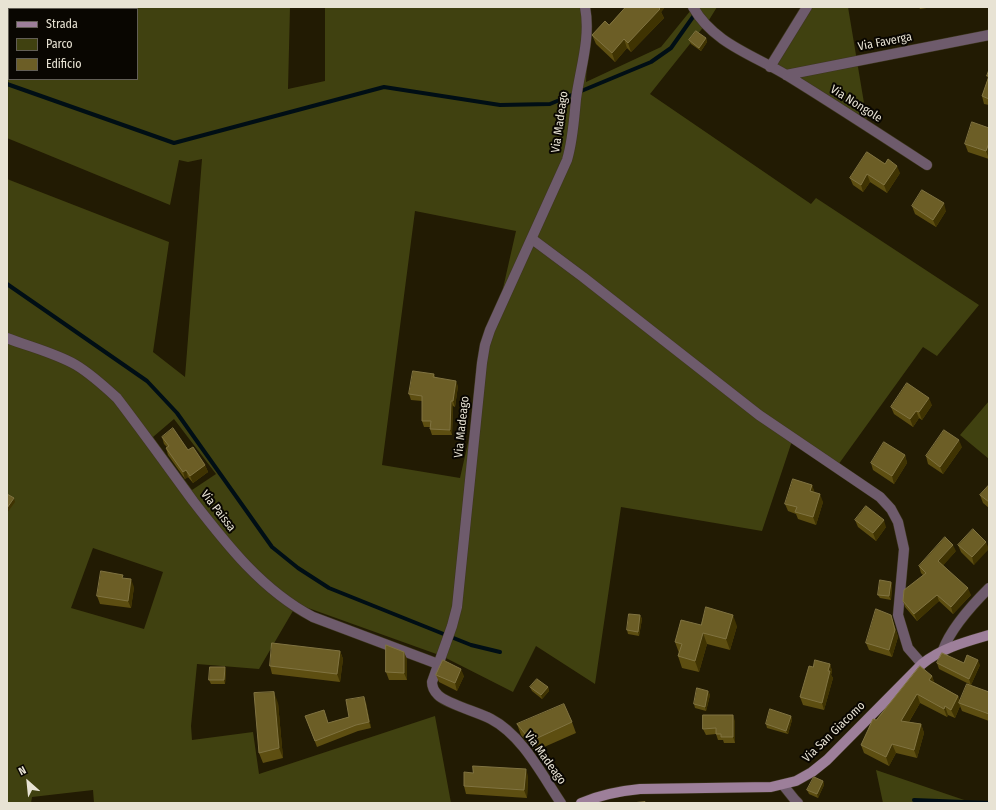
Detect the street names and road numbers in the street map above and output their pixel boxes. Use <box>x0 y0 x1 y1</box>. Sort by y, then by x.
street label: Via Faverga <box>857 30 913 54</box>
street label: Via Nongole <box>827 82 885 126</box>
street label: Via Madeago <box>549 90 571 154</box>
street label: Via Madeago <box>452 395 472 459</box>
street label: Via Paissa <box>197 488 239 534</box>
street label: Via San Giacomo <box>800 699 868 765</box>
street label: Via Madeago <box>521 729 569 787</box>

